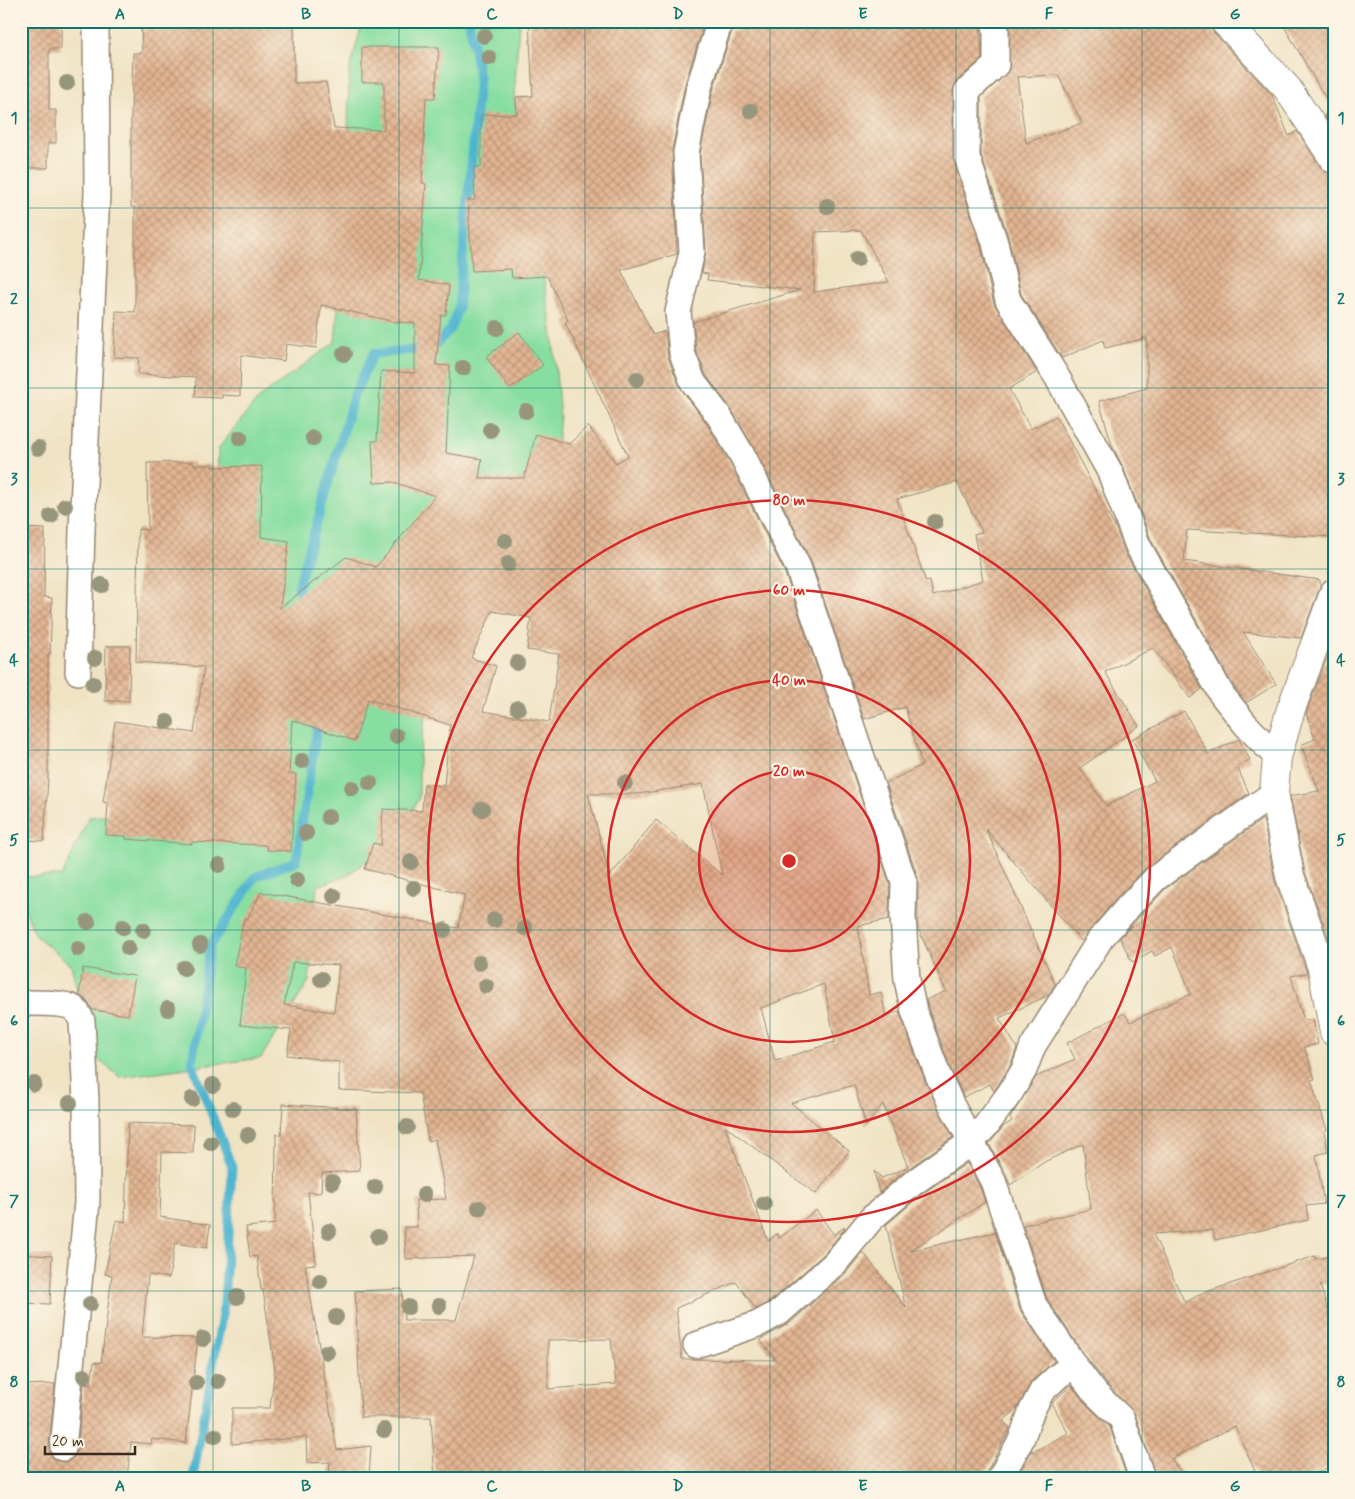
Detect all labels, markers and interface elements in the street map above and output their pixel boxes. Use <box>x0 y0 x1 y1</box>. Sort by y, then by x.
text: A <box>115 4 125 25</box>
text: B <box>301 4 311 25</box>
text: C <box>486 4 498 25</box>
text: D <box>672 4 684 25</box>
text: E <box>858 4 868 25</box>
text: F <box>1045 4 1054 25</box>
text: G <box>1230 4 1241 25</box>
text: 1 <box>10 108 18 129</box>
text: 1 <box>1337 108 1345 129</box>
text: 2 <box>10 289 18 310</box>
text: 2 <box>1337 289 1345 310</box>
text: 3 <box>10 469 18 490</box>
text: 3 <box>1337 469 1345 490</box>
text: 80 m <box>772 491 806 511</box>
text: 60 m <box>773 581 805 601</box>
text: 4 <box>9 650 19 671</box>
text: 4 <box>1336 650 1346 671</box>
text: 40 m <box>772 671 806 691</box>
text: 20 m <box>773 762 805 782</box>
text: 5 <box>9 830 19 851</box>
text: 5 <box>1336 830 1346 851</box>
centre of rings <box>780 852 798 870</box>
text: 6 <box>10 1011 18 1032</box>
text: 6 <box>1337 1011 1345 1032</box>
text: 7 <box>9 1191 19 1212</box>
text: 7 <box>1336 1191 1346 1212</box>
text: 8 <box>9 1372 19 1393</box>
text: 8 <box>1336 1372 1346 1393</box>
scale bar <box>45 1424 135 1456</box>
text: 20 m <box>52 1432 84 1452</box>
text: A <box>115 1476 125 1497</box>
text: B <box>301 1476 311 1497</box>
text: C <box>486 1476 498 1497</box>
text: D <box>672 1476 684 1497</box>
text: E <box>858 1476 868 1497</box>
text: F <box>1045 1476 1054 1497</box>
text: G <box>1230 1476 1241 1497</box>

